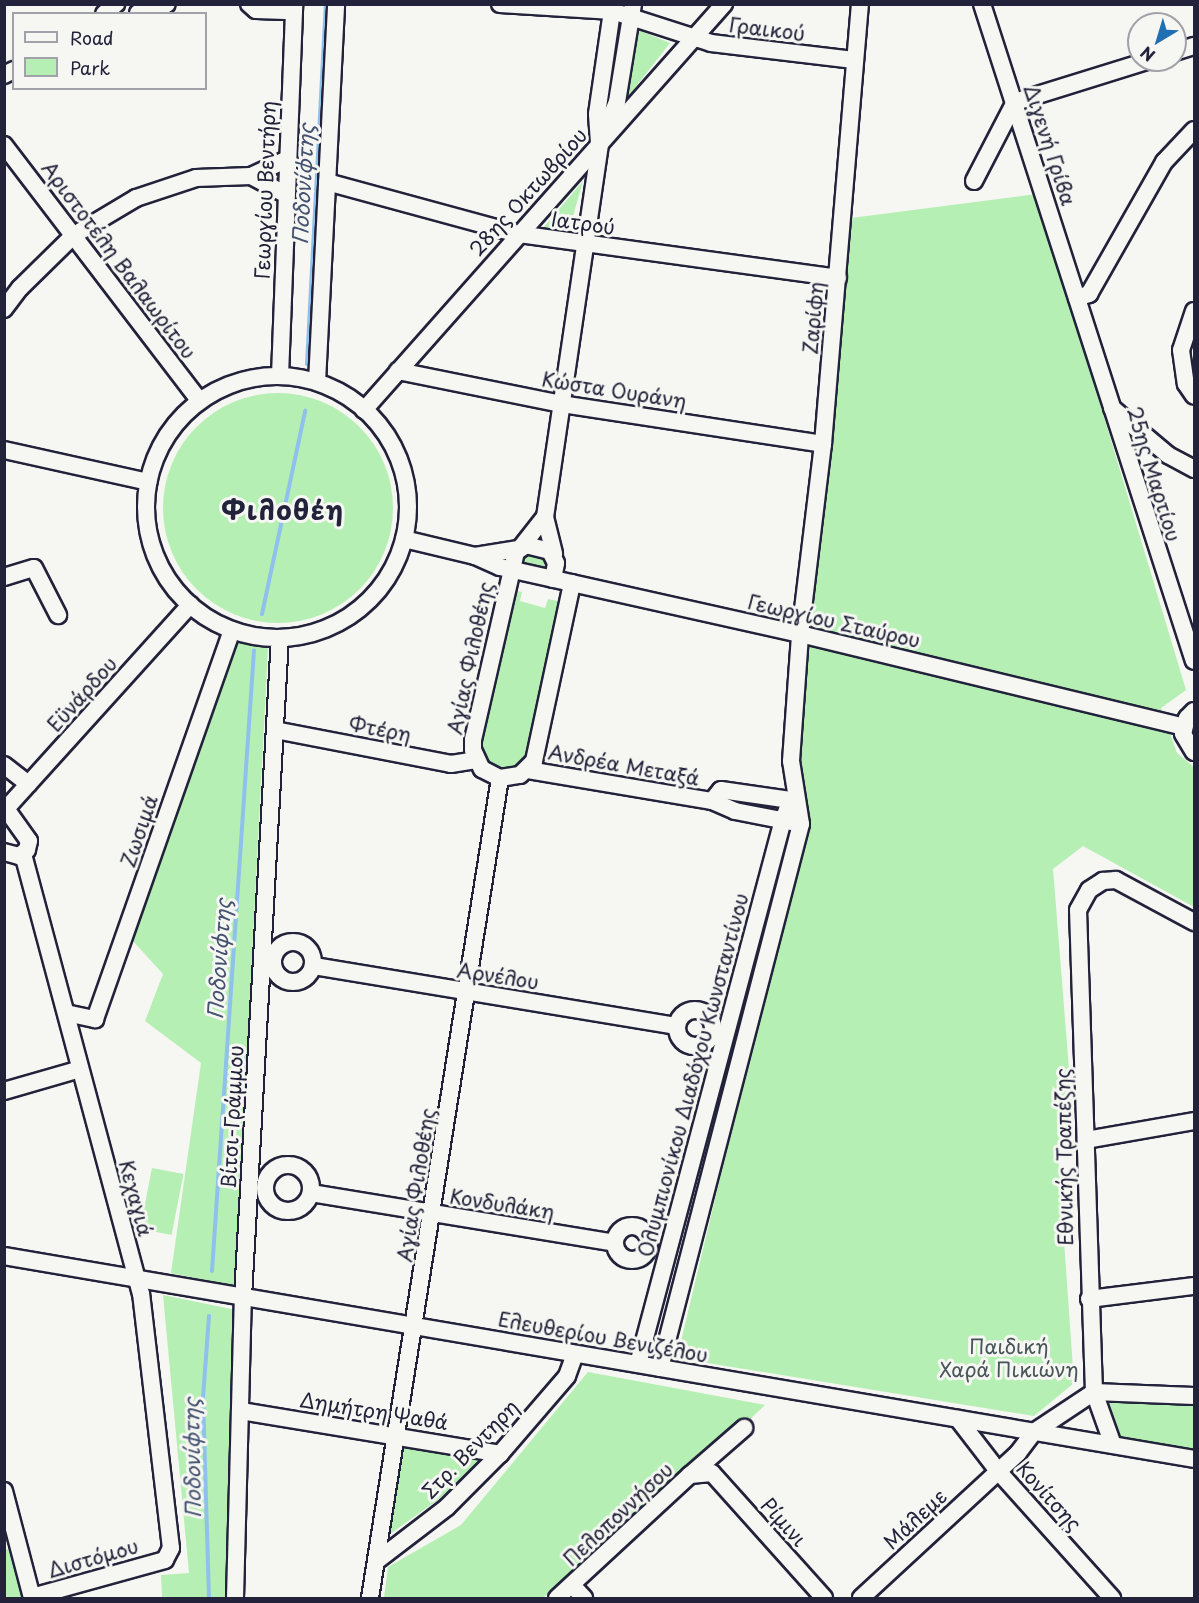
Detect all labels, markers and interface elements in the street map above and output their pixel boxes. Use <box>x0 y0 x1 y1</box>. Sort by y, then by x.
legend <box>12 12 207 90</box>
street label: Γραικού <box>728 12 806 46</box>
north arrow <box>1127 12 1187 72</box>
text: Road <box>70 24 114 51</box>
text: N <box>1135 41 1160 68</box>
text: Park <box>70 54 110 81</box>
street label: Διγενή Γρίβα <box>1019 81 1081 209</box>
street label: Γεωργίου Βεντήρη <box>250 100 280 280</box>
water label: Ποδονίφτης <box>286 123 318 245</box>
street label: 28ης Οκτωβρίου <box>464 123 592 261</box>
street label: Αριστοτέλη Βαλαωρίτου <box>37 156 201 364</box>
street label: Ιατρού <box>550 207 616 239</box>
street label: Ζαρίφη <box>798 281 828 355</box>
street label: Κώστα Ουράνη <box>539 367 689 413</box>
street label: 25ης Μαρτίου <box>1122 404 1186 544</box>
district label: Φιλοθέη <box>222 494 344 526</box>
street label: Αγίας Φιλοθέης <box>442 579 498 737</box>
street label: Γεωργίου Σταύρου <box>745 589 923 653</box>
street label: Εϋνάρδου <box>42 652 122 736</box>
street label: Φτέρη <box>347 711 413 747</box>
street label: Ανδρέα Μεταξά <box>547 740 701 790</box>
street label: Ζωσιμά <box>116 792 162 870</box>
street label: Ολυμπιονίκου Διαδόχου Κωνσταντίνου <box>633 890 753 1260</box>
water label: Ποδονίφτης <box>201 898 235 1020</box>
street label: Αρνέλου <box>455 958 541 994</box>
street label: Βίτσι-Γράμμου <box>216 1045 248 1189</box>
street label: Εθνικής Τραπέζης <box>1050 1068 1078 1246</box>
street label: Αγίας Φιλοθέης <box>392 1106 440 1264</box>
street label: Κεχαγιά <box>114 1157 158 1239</box>
street label: Κονδυλάκη <box>448 1184 556 1224</box>
street label: Ελευθερίου Βενιζέλου <box>496 1307 710 1367</box>
park label: Παιδική Χαρά Πικιώνη <box>939 1334 1079 1381</box>
street label: Δημήτρη Ψαθά <box>298 1387 450 1435</box>
street label: Στρ. Βεντηρη <box>417 1395 523 1503</box>
water label: Ποδονίφτης <box>177 1398 205 1518</box>
street label: Κονίτσης <box>1012 1456 1086 1536</box>
street label: Πελοποννήσου <box>558 1457 678 1571</box>
street label: Μάλεμε <box>879 1484 951 1554</box>
street label: Ρίμινι <box>756 1493 812 1551</box>
street label: Διστόμου <box>45 1534 141 1582</box>

